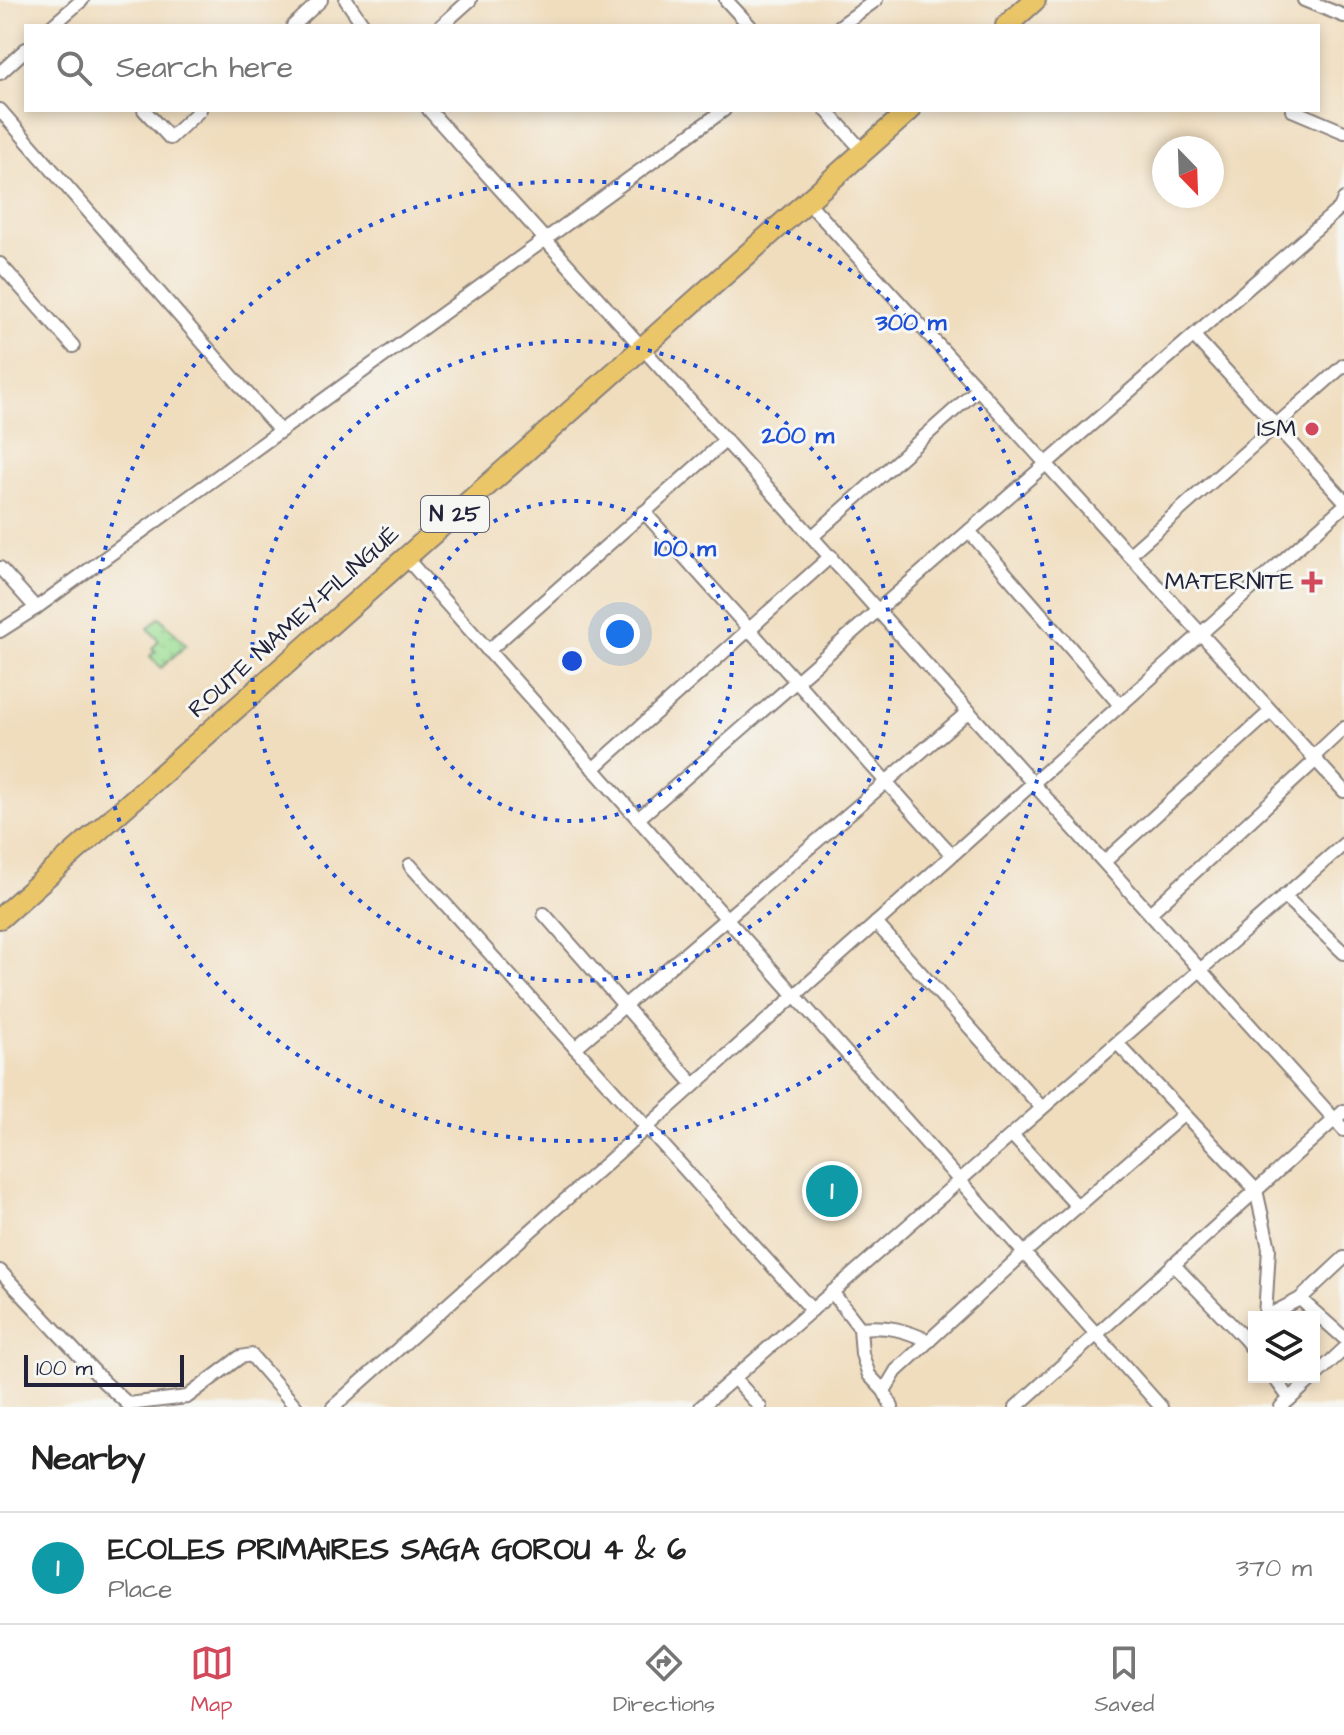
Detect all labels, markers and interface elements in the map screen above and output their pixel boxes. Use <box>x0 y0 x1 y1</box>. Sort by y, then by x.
search box <box>24 24 1320 112</box>
icon: search <box>52 46 96 90</box>
text: Search here <box>116 47 293 89</box>
north arrow <box>1152 136 1224 208</box>
text: 300 m <box>875 306 947 340</box>
place label: ISM <box>1257 412 1296 446</box>
text: 200 m <box>761 419 834 453</box>
marker: ISM <box>1303 420 1321 438</box>
road number: N 25 <box>421 496 489 532</box>
street label: ROUTE NIAMEY-FILINGUÉ <box>181 518 407 726</box>
text: 100 m <box>654 532 716 566</box>
place label: MATERNITE <box>1165 565 1294 599</box>
marker: MATERNITE <box>1301 571 1323 593</box>
your location <box>600 614 640 654</box>
centre of rings <box>558 647 586 675</box>
pin: 1 <box>806 1161 858 1221</box>
map controls <box>1248 1311 1320 1383</box>
button: layers <box>1248 1311 1320 1383</box>
scale bar <box>24 1351 184 1387</box>
text: 100 m <box>36 1353 93 1384</box>
text: Nearby <box>32 1435 146 1483</box>
text: ECOLES PRIMAIRES SAGA GOROU 4 & 6 <box>108 1529 686 1571</box>
text: 1 <box>56 1550 60 1586</box>
text: 370 m <box>1236 1550 1312 1586</box>
text: Place <box>108 1571 172 1607</box>
tab: Map <box>190 1641 234 1720</box>
tab: Directions <box>613 1641 715 1720</box>
tab: Saved <box>1094 1641 1154 1720</box>

